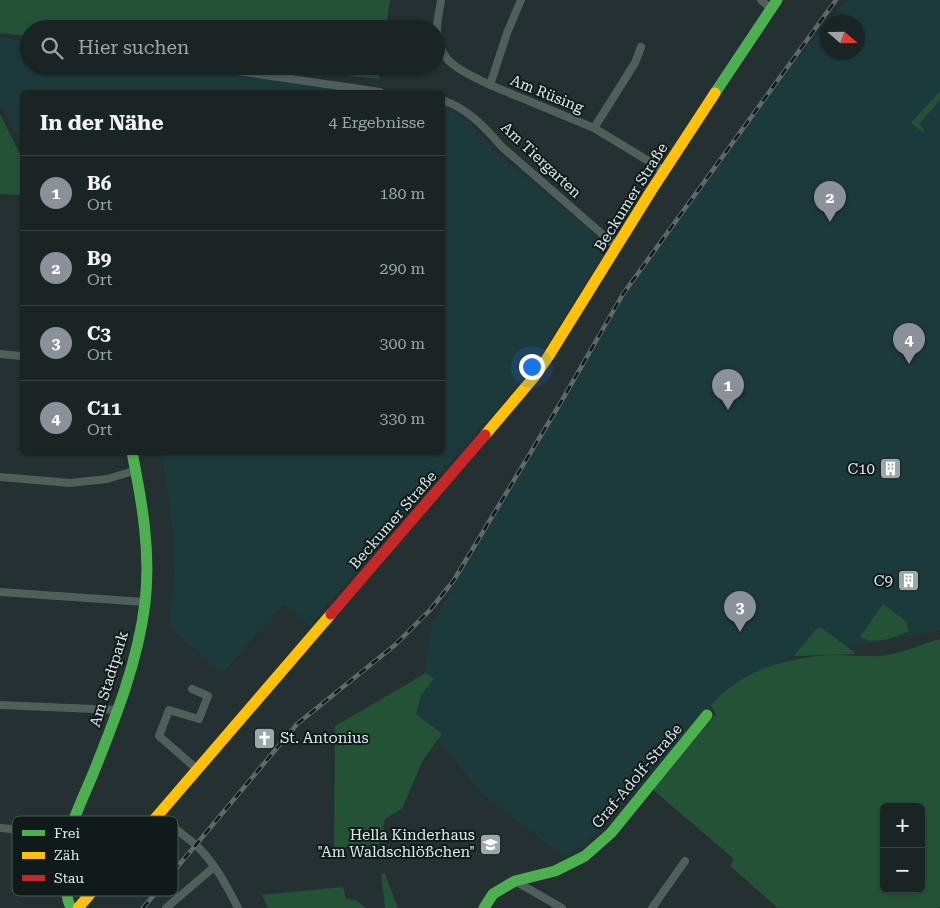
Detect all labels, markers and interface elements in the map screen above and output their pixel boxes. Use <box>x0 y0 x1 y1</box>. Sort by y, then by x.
north arrow <box>820 15 865 60</box>
search box <box>20 20 445 75</box>
icon: search <box>38 34 66 62</box>
text: Hier suchen <box>78 36 189 59</box>
street label: Am Rüsing <box>508 71 587 117</box>
text: In der Nähe <box>40 111 163 135</box>
text: 4 Ergebnisse <box>328 113 425 132</box>
street label: Am Tiergarten <box>497 118 585 202</box>
street label: Beckumer Straße <box>591 140 671 254</box>
text: B6 <box>87 172 111 195</box>
pin: 2 <box>814 181 846 222</box>
text: 1 <box>52 184 60 203</box>
text: 180 m <box>379 184 425 203</box>
text: Ort <box>87 195 113 214</box>
text: B9 <box>87 247 111 270</box>
text: 2 <box>52 259 60 278</box>
text: 290 m <box>379 259 425 278</box>
text: Ort <box>87 270 113 289</box>
text: C3 <box>87 322 111 345</box>
pin: 4 <box>893 323 925 364</box>
text: 3 <box>52 334 60 353</box>
text: 300 m <box>379 334 425 353</box>
text: Ort <box>87 345 113 364</box>
your location <box>519 354 545 380</box>
pin: 1 <box>712 369 744 410</box>
text: C11 <box>87 397 122 420</box>
text: 4 <box>52 409 60 428</box>
text: 330 m <box>379 409 425 428</box>
text: Ort <box>87 420 113 439</box>
building icon: C10 <box>879 457 903 481</box>
place label: C10 <box>847 460 875 478</box>
street label: Beckumer Straße <box>346 467 440 573</box>
building icon: C9 <box>897 569 921 593</box>
place label: C9 <box>874 572 893 590</box>
pin: 3 <box>724 591 756 632</box>
street label: Am Stadtpark <box>86 628 132 729</box>
street label: Graf-Adolf-Straße <box>588 720 686 832</box>
church icon: St. Antonius <box>252 726 276 750</box>
place label: St. Antonius <box>280 729 369 747</box>
map controls <box>880 803 925 893</box>
button: + <box>880 803 925 848</box>
legend <box>12 816 178 896</box>
text: Frei <box>54 825 81 841</box>
place label: Hella Kinderhaus "Am Waldschlößchen" <box>317 826 475 861</box>
school or university icon: Hella Kinderhaus "Am Waldschlößchen" <box>479 832 503 856</box>
text: Zäh <box>54 847 79 863</box>
button: − <box>880 848 925 893</box>
text: Stau <box>54 870 84 886</box>

